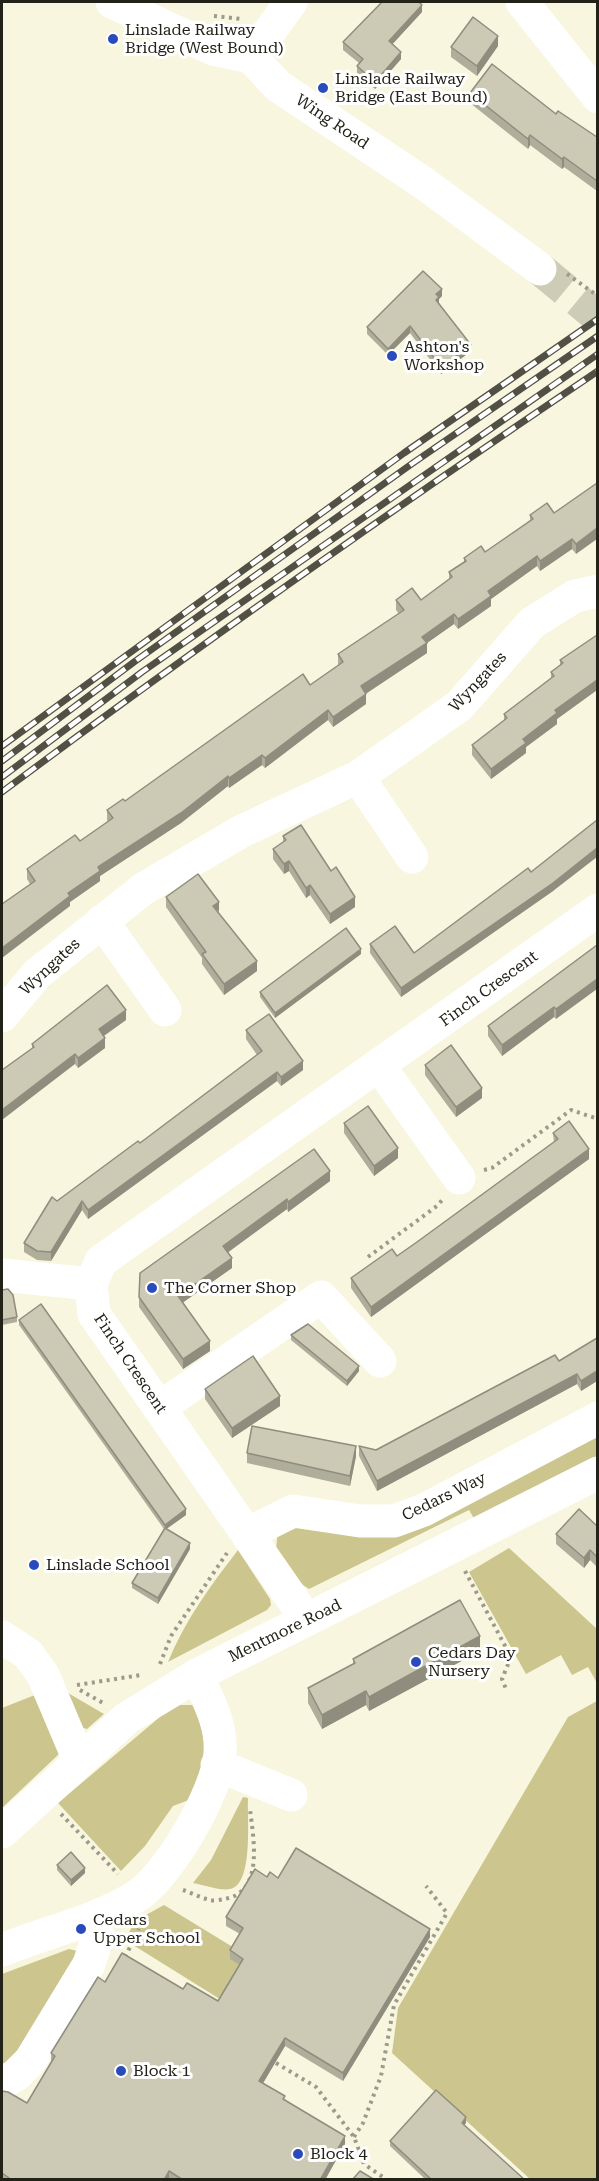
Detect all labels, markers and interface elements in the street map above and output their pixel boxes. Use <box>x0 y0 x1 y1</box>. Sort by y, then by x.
place label: Linslade Railway Bridge (West Bound) <box>125 20 283 58</box>
marker: Linslade Railway Bridge (West Bound) <box>106 32 120 46</box>
place label: Linslade Railway Bridge (East Bound) <box>335 69 487 107</box>
marker: Linslade Railway Bridge (East Bound) <box>316 81 330 95</box>
street label: Wing Road <box>292 91 372 153</box>
place label: Ashton's Workshop <box>404 337 484 375</box>
marker: Ashton's Workshop <box>385 349 399 363</box>
street label: Wyngates <box>445 648 511 716</box>
street label: Wyngates <box>16 934 84 1000</box>
street label: Finch Crescent <box>436 947 542 1031</box>
place label: The Corner Shop <box>164 1278 296 1298</box>
marker: The Corner Shop <box>145 1281 159 1295</box>
street label: Finch Crescent <box>89 1310 171 1418</box>
street label: Cedars Way <box>399 1468 489 1526</box>
place label: Linslade School <box>46 1555 170 1575</box>
marker: Linslade School <box>27 1558 41 1572</box>
street label: Mentmore Road <box>225 1595 345 1667</box>
place label: Cedars Day Nursery <box>428 1643 516 1681</box>
marker: Cedars Day Nursery <box>409 1655 423 1669</box>
place label: Cedars Upper School <box>93 1910 200 1948</box>
marker: Cedars Upper School <box>74 1922 88 1936</box>
place label: Block 1 <box>133 2061 191 2081</box>
marker: Block 1 <box>114 2064 128 2078</box>
place label: Block 4 <box>310 2144 368 2164</box>
marker: Block 4 <box>291 2147 305 2161</box>

